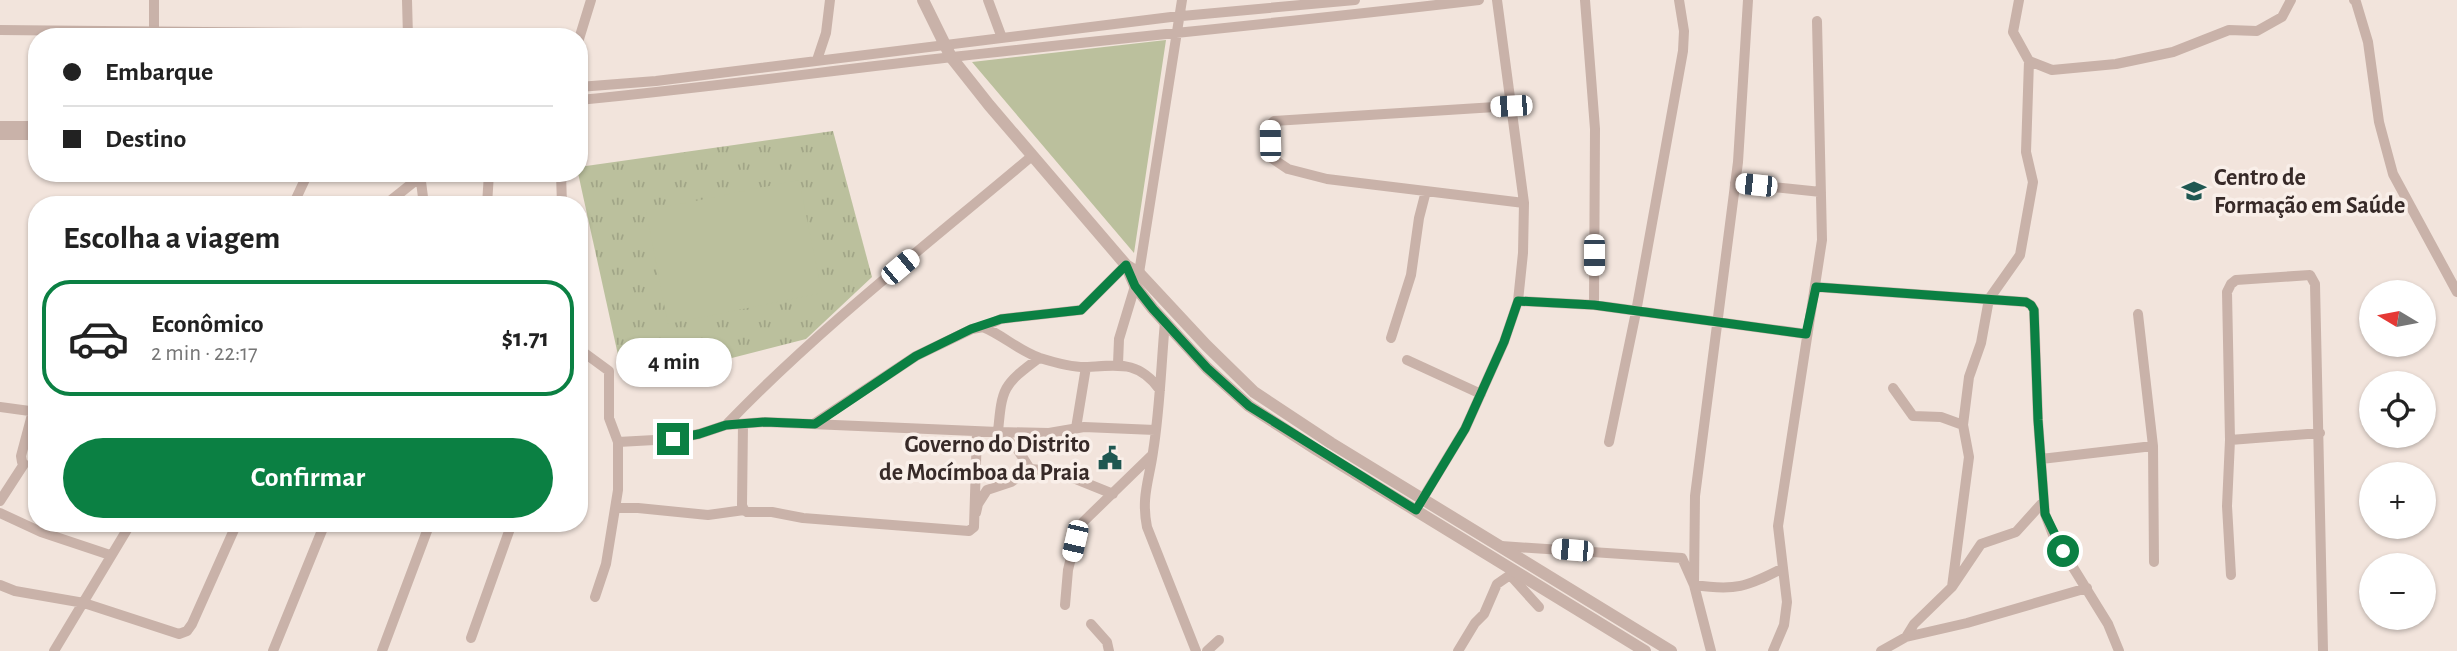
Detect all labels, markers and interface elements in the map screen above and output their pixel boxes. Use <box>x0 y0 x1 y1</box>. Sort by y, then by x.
text: Embarque <box>105 59 213 85</box>
car <box>1490 94 1533 118</box>
car <box>1260 120 1281 162</box>
text: Destino <box>105 126 186 152</box>
place label: Centro de Formação em Saúde <box>2214 166 2405 218</box>
car <box>1735 172 1778 198</box>
school or university icon: Centro de Formação em Saúde <box>2180 177 2208 205</box>
text: Escolha a viagem <box>63 222 280 254</box>
car <box>1584 234 1605 276</box>
car <box>878 245 923 289</box>
north arrow <box>2359 280 2436 357</box>
map controls <box>2359 280 2436 630</box>
icon: car <box>67 307 130 370</box>
text: Econômico <box>151 311 264 337</box>
text: $1.71 <box>501 325 549 351</box>
callout: 4 min <box>615 338 731 386</box>
text: 2 min · 22:17 <box>151 342 258 365</box>
text: 4 min <box>648 351 700 374</box>
button: locate <box>2359 371 2436 448</box>
route end <box>657 423 689 455</box>
place label: Governo do Distrito de Mocímboa da Praia <box>879 433 1090 485</box>
button: Confirmar <box>63 438 553 518</box>
public building icon: Governo do Distrito de Mocímboa da Praia <box>1096 444 1124 472</box>
button: + <box>2359 462 2436 539</box>
car <box>1061 518 1090 564</box>
route start <box>2047 535 2079 567</box>
car <box>1551 538 1594 562</box>
button: − <box>2359 553 2436 630</box>

